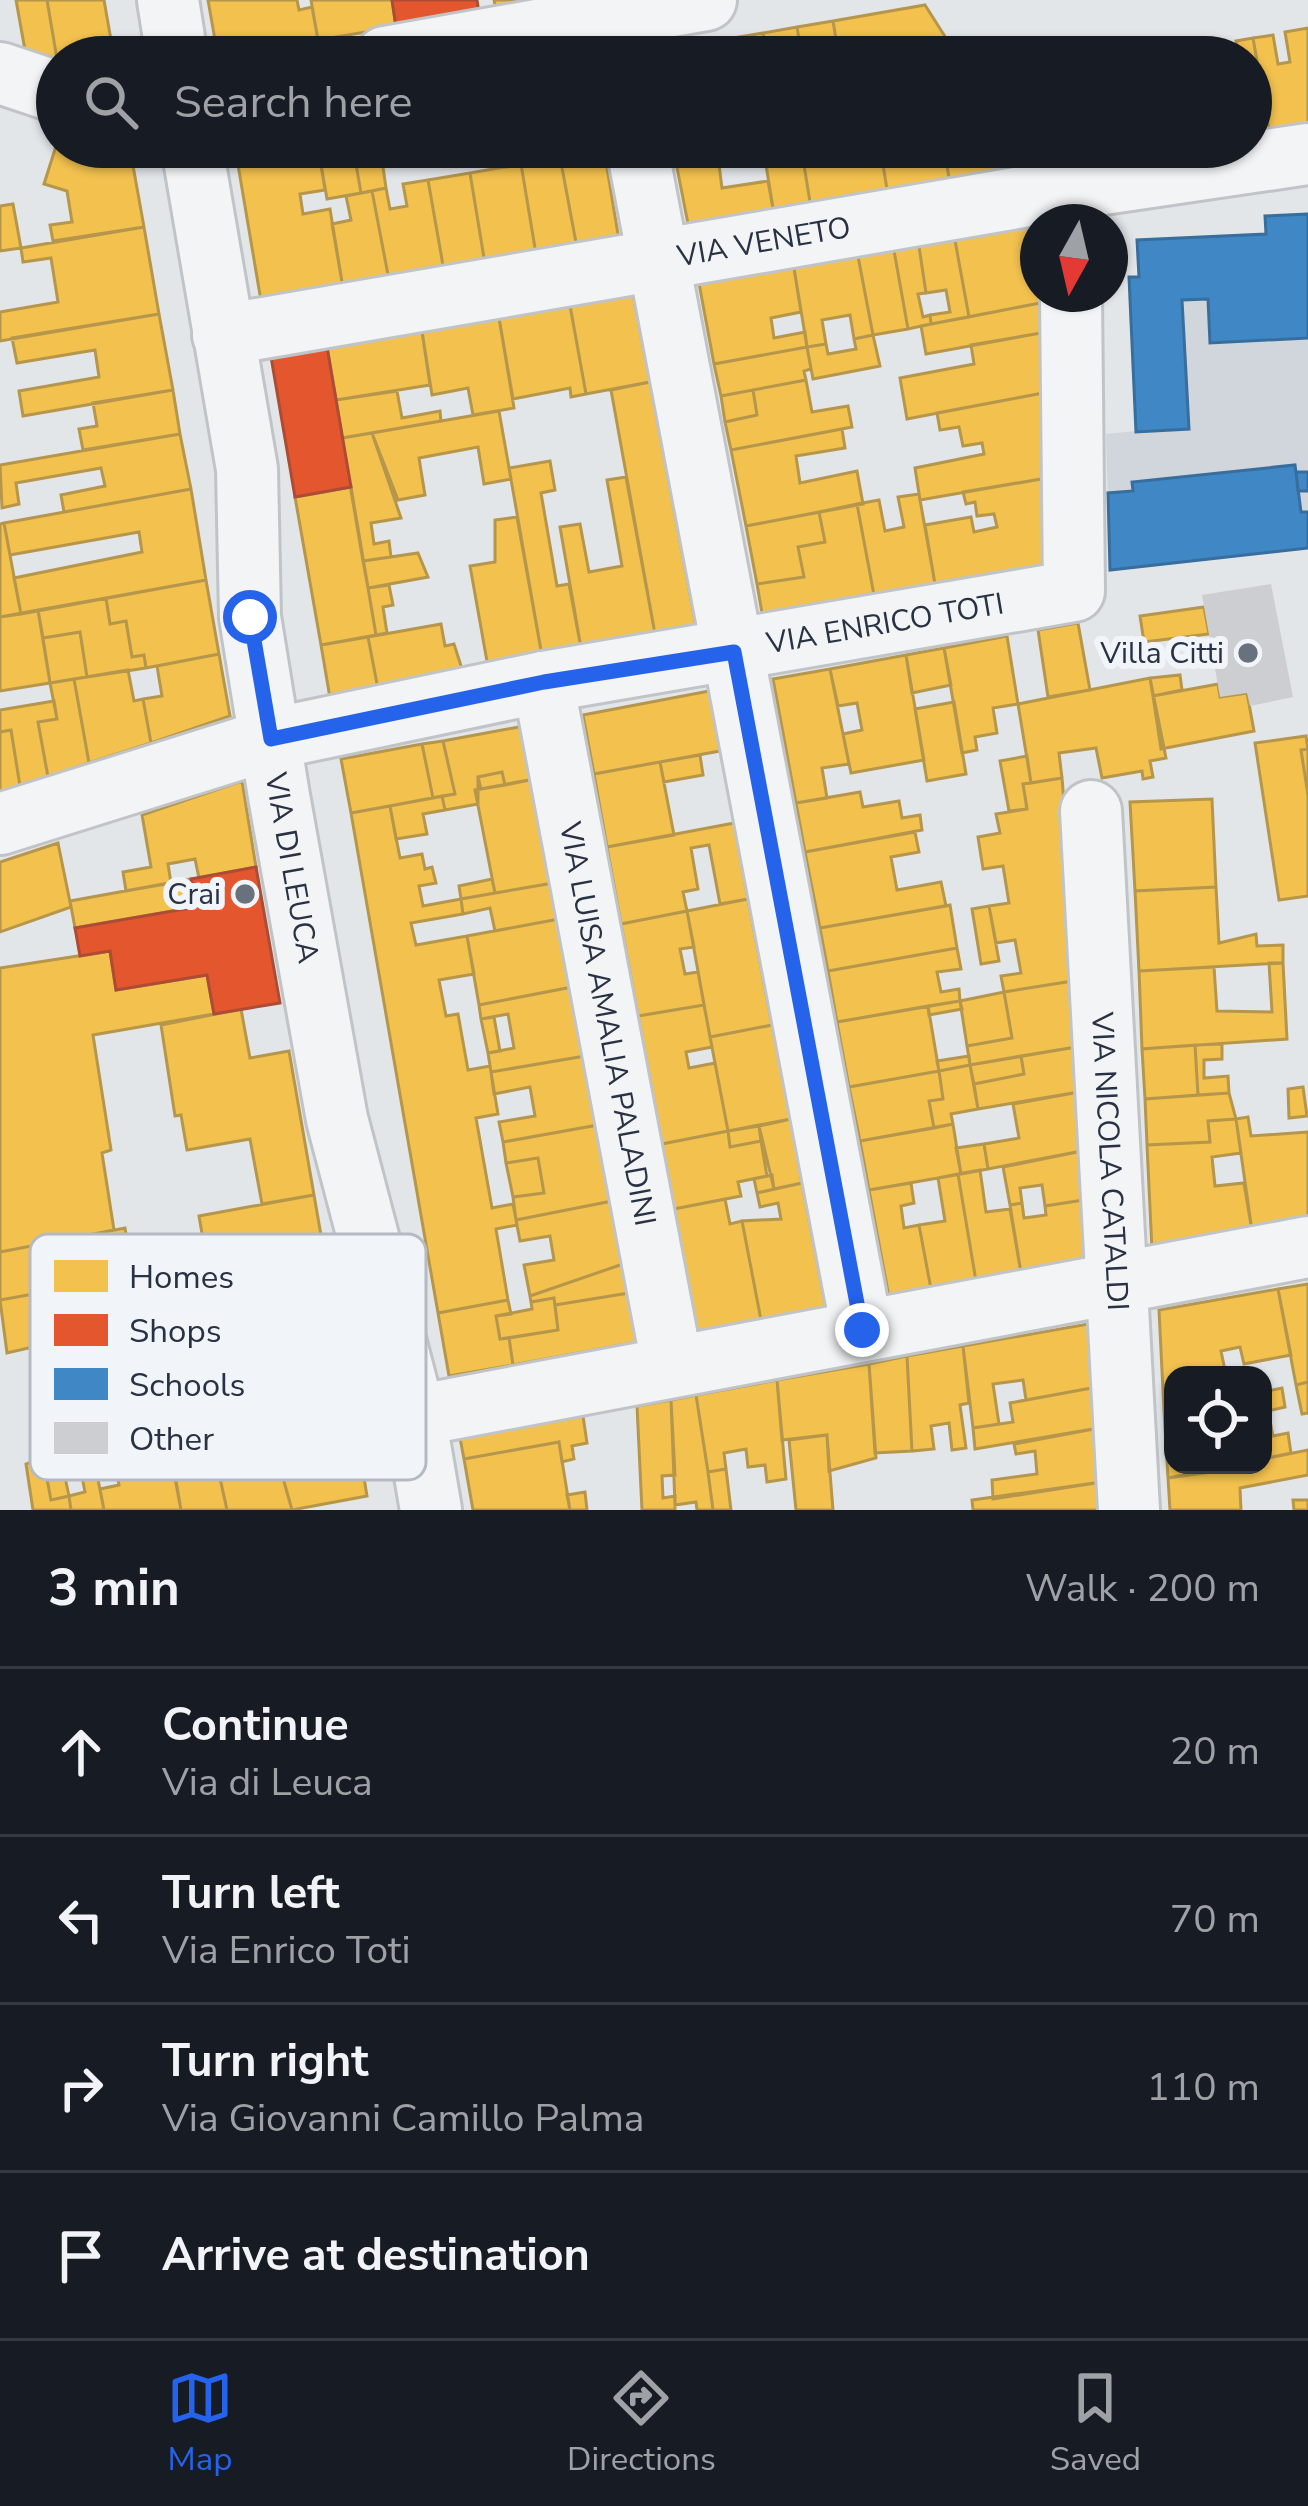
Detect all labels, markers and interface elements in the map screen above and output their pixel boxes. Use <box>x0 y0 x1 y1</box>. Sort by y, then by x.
search box <box>36 36 1272 168</box>
icon: search <box>78 69 144 135</box>
text: Search here <box>174 72 413 133</box>
north arrow <box>1020 204 1128 312</box>
street label: VIA VENETO <box>673 207 854 277</box>
street label: VIA ENRICO TOTI <box>762 583 1007 664</box>
route start <box>223 590 277 644</box>
place label: Villa Citti <box>1099 633 1224 674</box>
marker: Villa Citti <box>1235 640 1261 666</box>
street label: VIA DI LEUCA <box>255 769 329 966</box>
street label: VIA LUISA AMALIA PALADINI <box>549 818 666 1229</box>
place label: Crai <box>167 874 221 915</box>
marker: Crai <box>232 881 258 907</box>
street label: VIA NICOLA CATALDI <box>1081 1010 1139 1312</box>
legend <box>30 1234 426 1480</box>
text: Homes <box>129 1255 234 1300</box>
route end <box>835 1303 889 1357</box>
text: Shops <box>129 1309 222 1354</box>
text: Schools <box>129 1363 246 1408</box>
map controls <box>1164 1366 1272 1474</box>
button: locate <box>1164 1366 1272 1474</box>
text: Other <box>129 1417 214 1462</box>
text: 3 min <box>48 1553 180 1623</box>
text: Walk · 200 m <box>1025 1562 1260 1615</box>
text: Continue <box>162 1695 349 1756</box>
icon: ahead <box>48 1719 114 1785</box>
text: 20 m <box>1170 1725 1260 1778</box>
text: Via di Leuca <box>162 1756 373 1809</box>
text: Turn left <box>162 1863 340 1924</box>
icon: left <box>48 1887 114 1953</box>
text: 70 m <box>1170 1893 1260 1946</box>
text: Via Enrico Toti <box>162 1924 411 1977</box>
text: Turn right <box>162 2031 369 2092</box>
icon: right <box>48 2055 114 2121</box>
text: 110 m <box>1146 2061 1260 2114</box>
text: Via Giovanni Camillo Palma <box>162 2092 644 2145</box>
icon: arrive <box>48 2223 114 2289</box>
text: Arrive at destination <box>162 2225 590 2286</box>
tab: Map <box>167 2365 233 2482</box>
tab: Directions <box>567 2365 716 2482</box>
tab: Saved <box>1050 2365 1141 2482</box>

